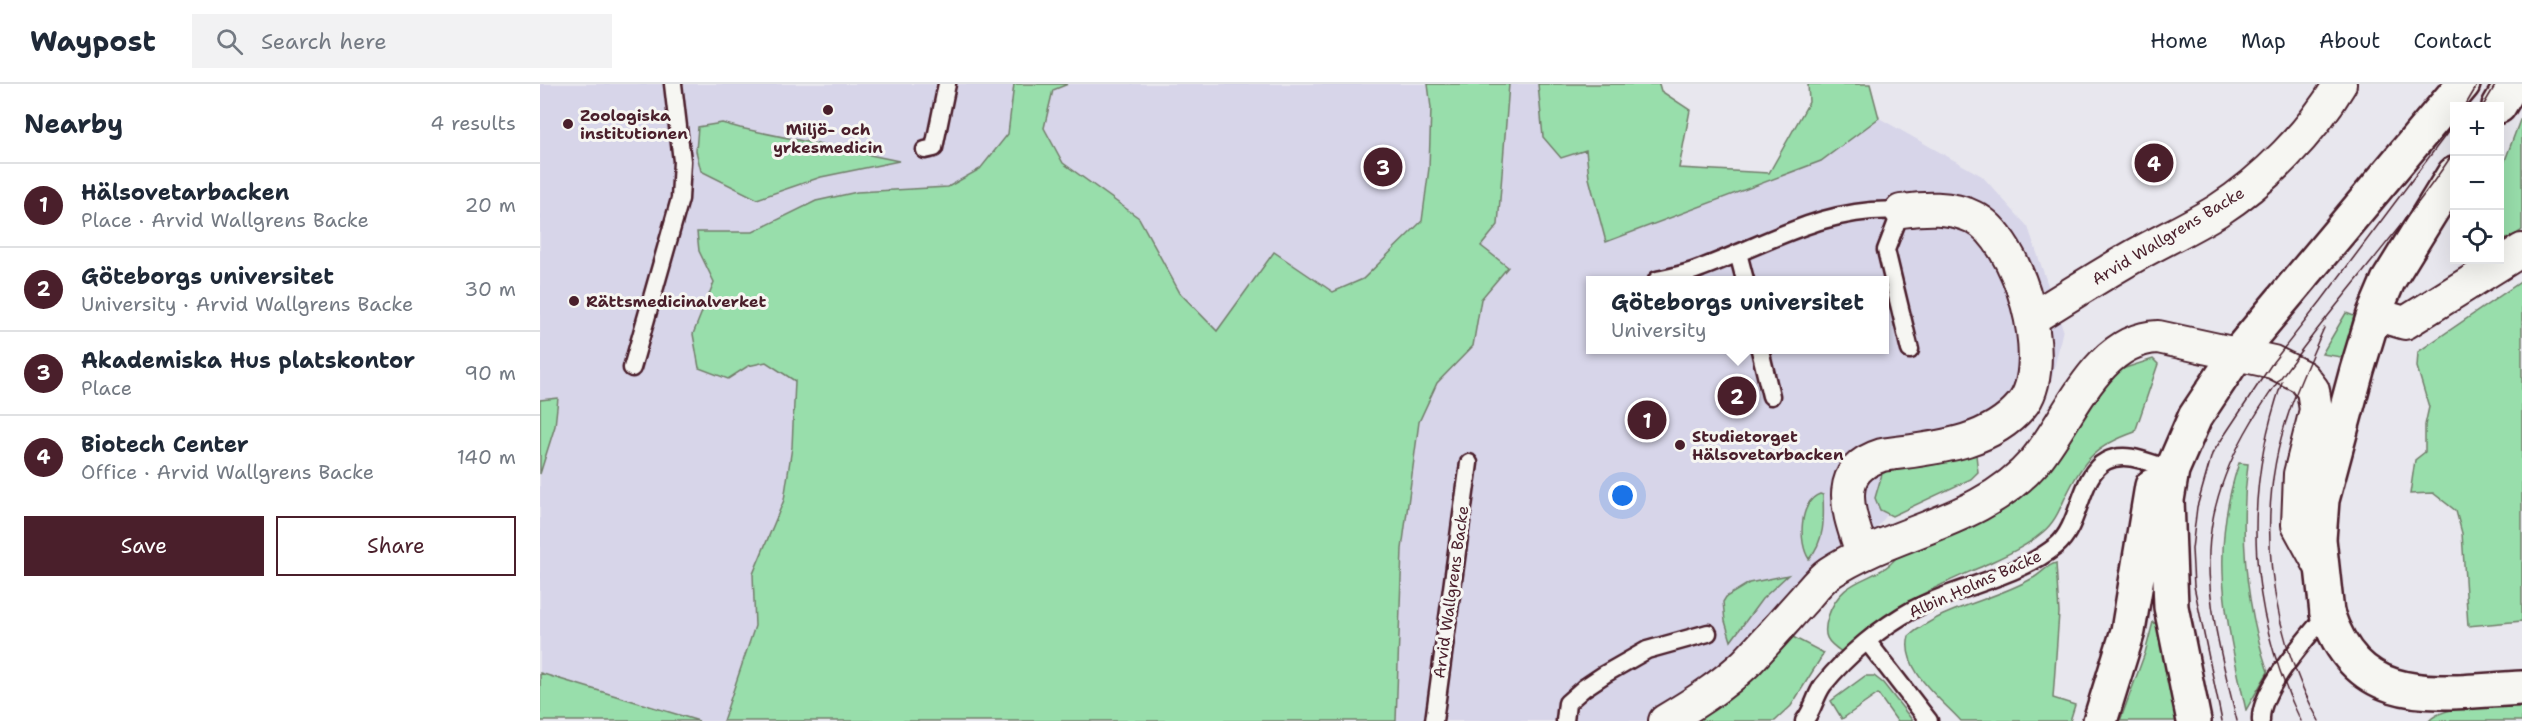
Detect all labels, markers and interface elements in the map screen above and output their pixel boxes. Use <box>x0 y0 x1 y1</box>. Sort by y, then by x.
search box <box>192 14 612 68</box>
text: Waypost <box>30 22 156 60</box>
icon: search <box>213 25 246 58</box>
text: Search here <box>261 27 387 56</box>
text: Home <box>2150 27 2208 55</box>
text: Map <box>2241 27 2286 55</box>
text: About <box>2319 27 2380 55</box>
text: Contact <box>2413 27 2492 55</box>
map controls <box>2450 102 2504 264</box>
button: + <box>2450 102 2504 156</box>
marker: Miljö- och yrkesmedicin <box>821 103 835 117</box>
place label: Zoologiska institutionen <box>580 105 688 144</box>
text: Nearby <box>24 106 123 141</box>
text: 4 results <box>430 110 516 136</box>
marker: Zoologiska institutionen <box>561 117 575 131</box>
place label: Miljö- och yrkesmedicin <box>773 119 883 158</box>
pin: 4 <box>2134 140 2174 185</box>
pin: 3 <box>1364 144 1402 190</box>
button: − <box>2450 156 2504 210</box>
text: Hälsovetarbacken <box>81 178 289 207</box>
street label: Arvid Wallgrens Backe <box>2088 182 2248 290</box>
text: 1 <box>39 192 48 218</box>
text: 20 m <box>465 192 516 218</box>
text: Place · Arvid Wallgrens Backe <box>81 207 369 233</box>
button: locate <box>2450 210 2504 264</box>
text: Göteborgs universitet <box>81 262 334 291</box>
text: 2 <box>37 276 51 302</box>
text: 30 m <box>464 276 516 302</box>
popup <box>1586 276 1889 354</box>
text: Göteborgs universitet <box>1611 288 1864 317</box>
text: University · Arvid Wallgrens Backe <box>81 291 413 317</box>
place label: Rättsmedicinalverket <box>586 291 766 312</box>
marker: Rättsmedicinalverket <box>567 294 581 308</box>
text: University <box>1611 317 1707 343</box>
text: Akademiska Hus platskontor <box>81 346 415 375</box>
text: 3 <box>37 360 51 386</box>
text: 90 m <box>464 360 516 386</box>
pin: 2 <box>1718 374 1756 418</box>
text: Place <box>81 375 132 401</box>
pin: 1 <box>1628 398 1666 442</box>
place label: Studietorget Hälsovetarbacken <box>1692 426 1844 465</box>
text: Biotech Center <box>81 430 249 459</box>
marker: Studietorget Hälsovetarbacken <box>1673 438 1687 452</box>
text: 4 <box>37 444 51 470</box>
text: 140 m <box>457 444 516 470</box>
text: Office · Arvid Wallgrens Backe <box>81 459 374 485</box>
your location <box>1608 481 1637 510</box>
street label: Arvid Wallgrens Backe <box>1428 504 1474 680</box>
button: Save <box>24 516 264 576</box>
button: Share <box>276 516 516 576</box>
street label: Albin Holms Backe <box>1905 545 2045 623</box>

